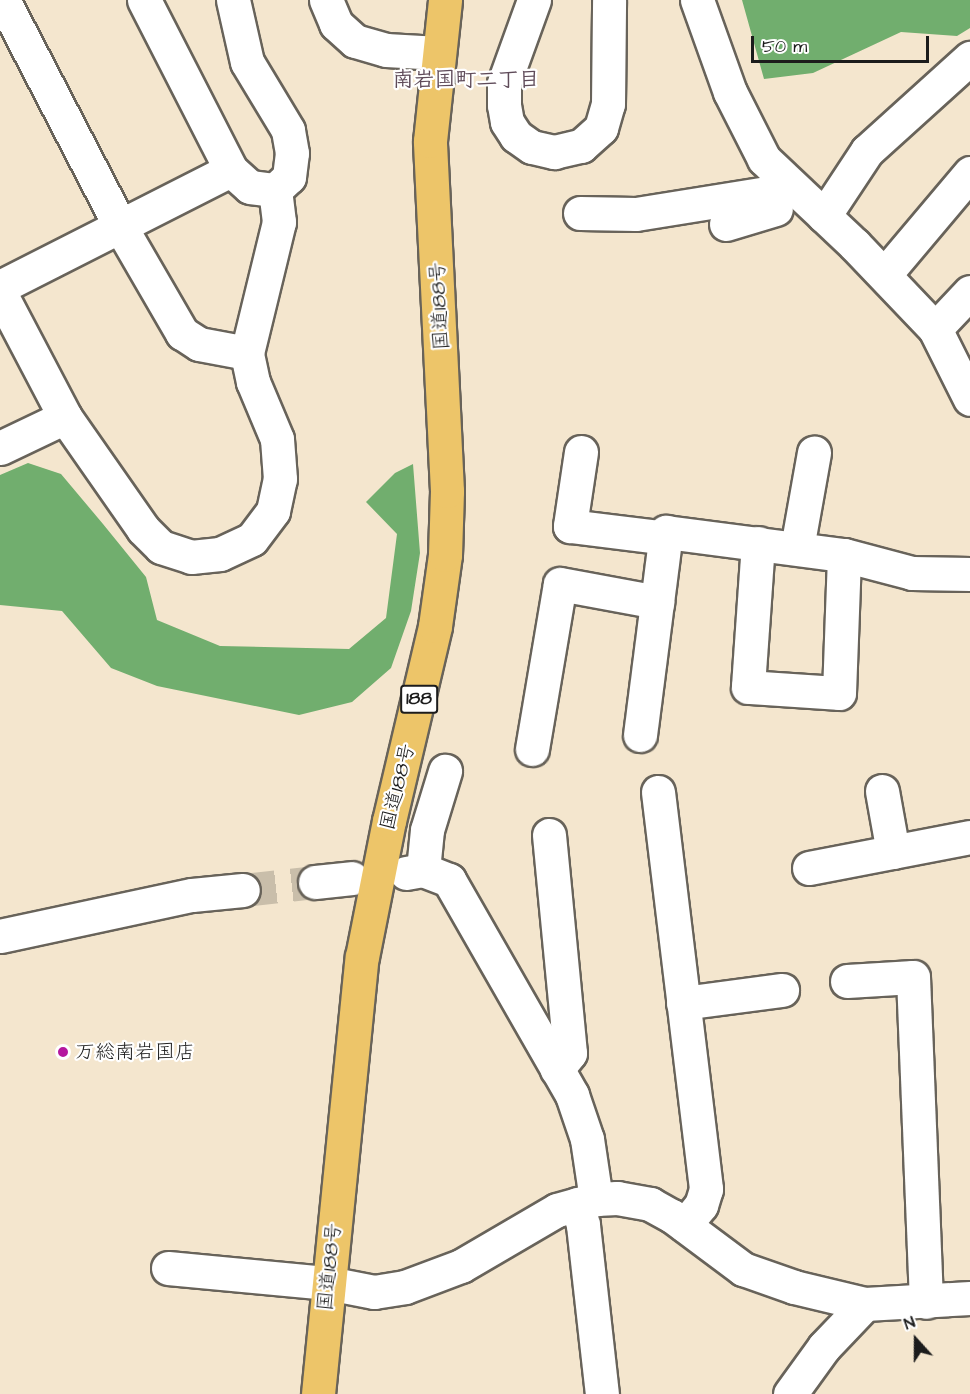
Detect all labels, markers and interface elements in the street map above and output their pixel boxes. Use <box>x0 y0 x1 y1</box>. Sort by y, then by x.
scale bar <box>754 24 932 62</box>
text: 50 m <box>762 34 807 59</box>
district label: 南岩国町二丁目 <box>393 67 539 93</box>
street label: 国道188号 <box>426 261 454 351</box>
road number: 188 <box>400 684 438 714</box>
street label: 国道188号 <box>376 741 420 833</box>
place label: 万総南岩国店 <box>75 1040 195 1064</box>
marker: 万総南岩国店 <box>56 1045 70 1059</box>
street label: 国道188号 <box>313 1222 347 1312</box>
north arrow <box>886 1310 946 1370</box>
text: N <box>901 1311 918 1335</box>

